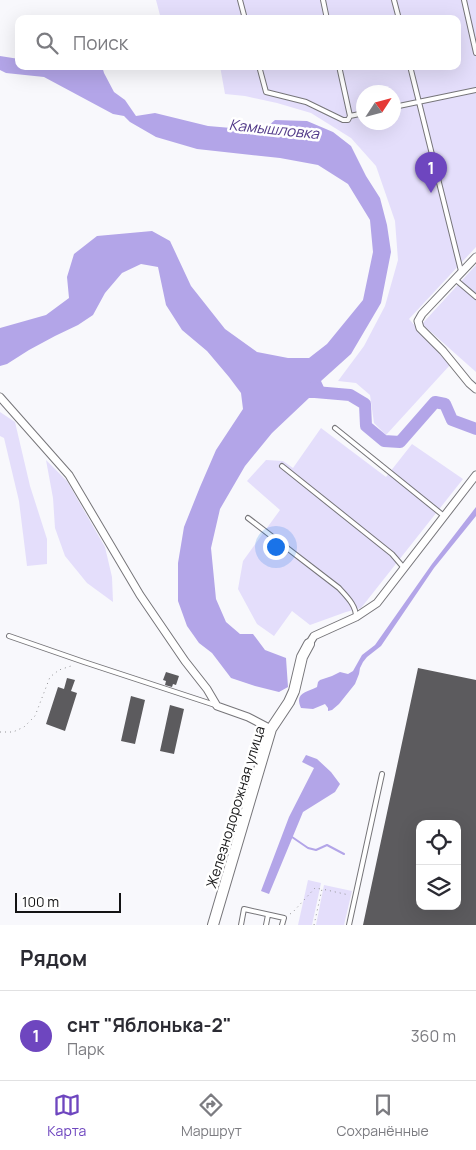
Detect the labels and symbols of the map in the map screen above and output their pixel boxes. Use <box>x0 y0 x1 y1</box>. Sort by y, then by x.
north arrow <box>356 85 401 130</box>
water label: Камышловка <box>228 114 321 144</box>
pin: 1 <box>415 152 447 193</box>
your location <box>263 534 289 560</box>
street label: Железнодорожная улица <box>201 723 269 891</box>
scale bar <box>15 890 121 913</box>

